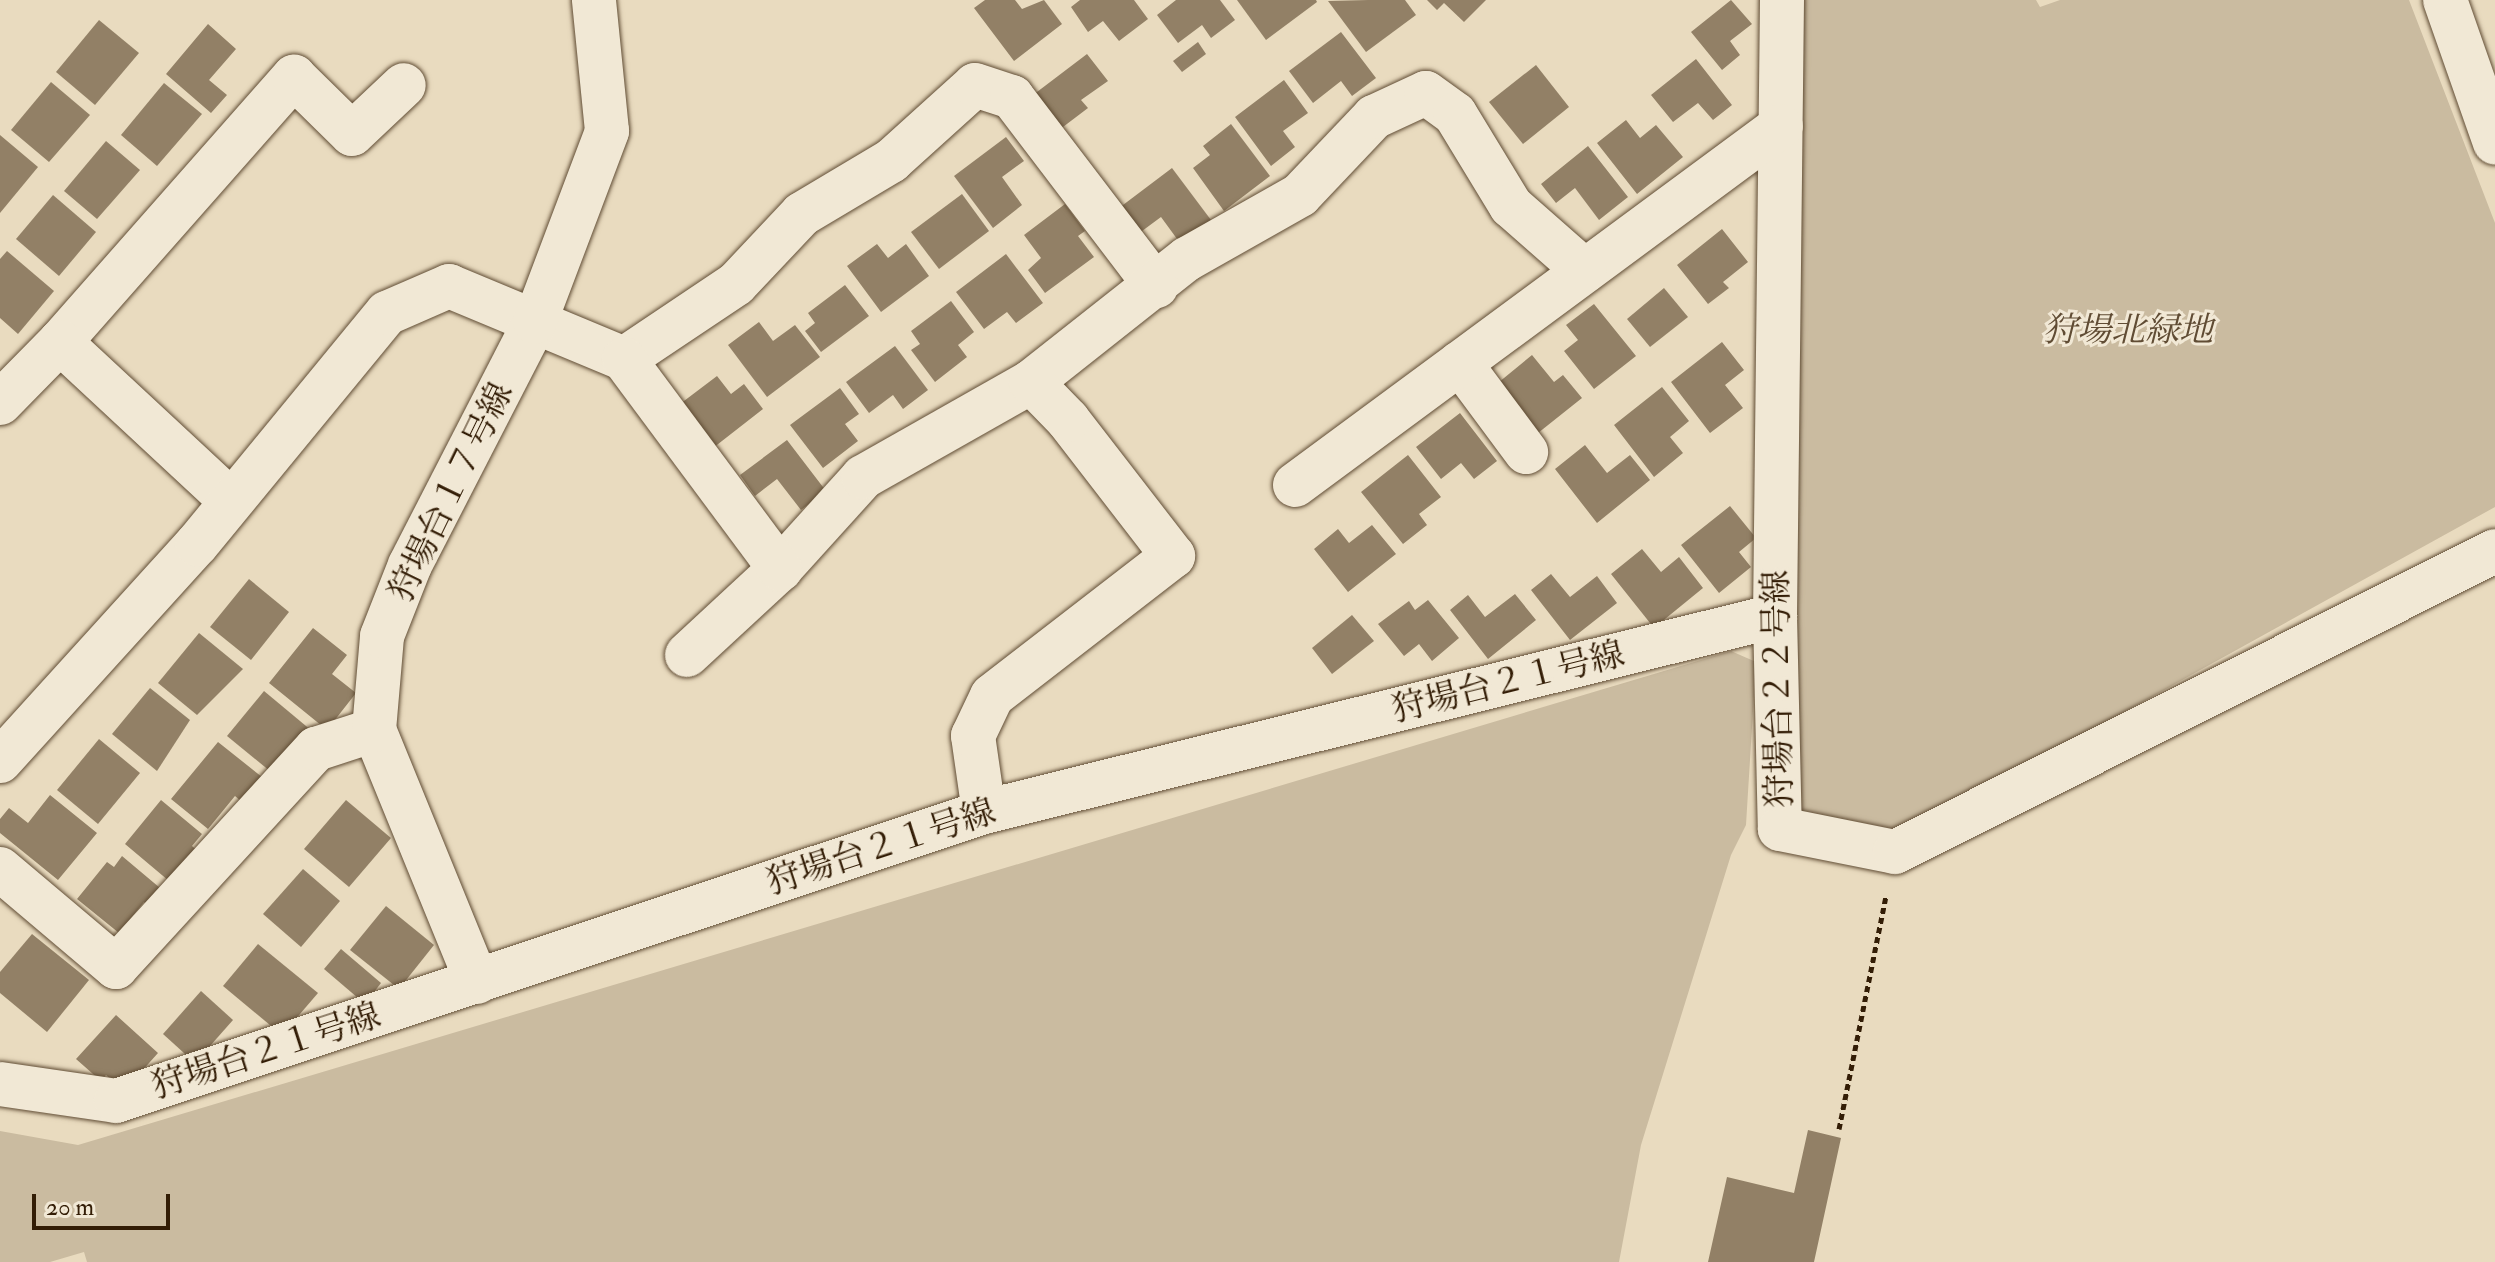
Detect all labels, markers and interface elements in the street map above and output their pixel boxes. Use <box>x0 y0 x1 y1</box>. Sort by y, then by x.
park label: 狩場北緑地 <box>2043 311 2213 351</box>
street label: 狩場台１７号線 <box>380 376 522 608</box>
street label: 狩場台２２号線 <box>1756 570 1800 808</box>
street label: 狩場台２１号線 <box>1388 633 1628 731</box>
street label: 狩場台２１号線 <box>762 791 1000 903</box>
street label: 狩場台２１号線 <box>147 995 385 1107</box>
scale bar <box>36 1178 174 1228</box>
text: 20 m <box>46 1192 94 1223</box>

